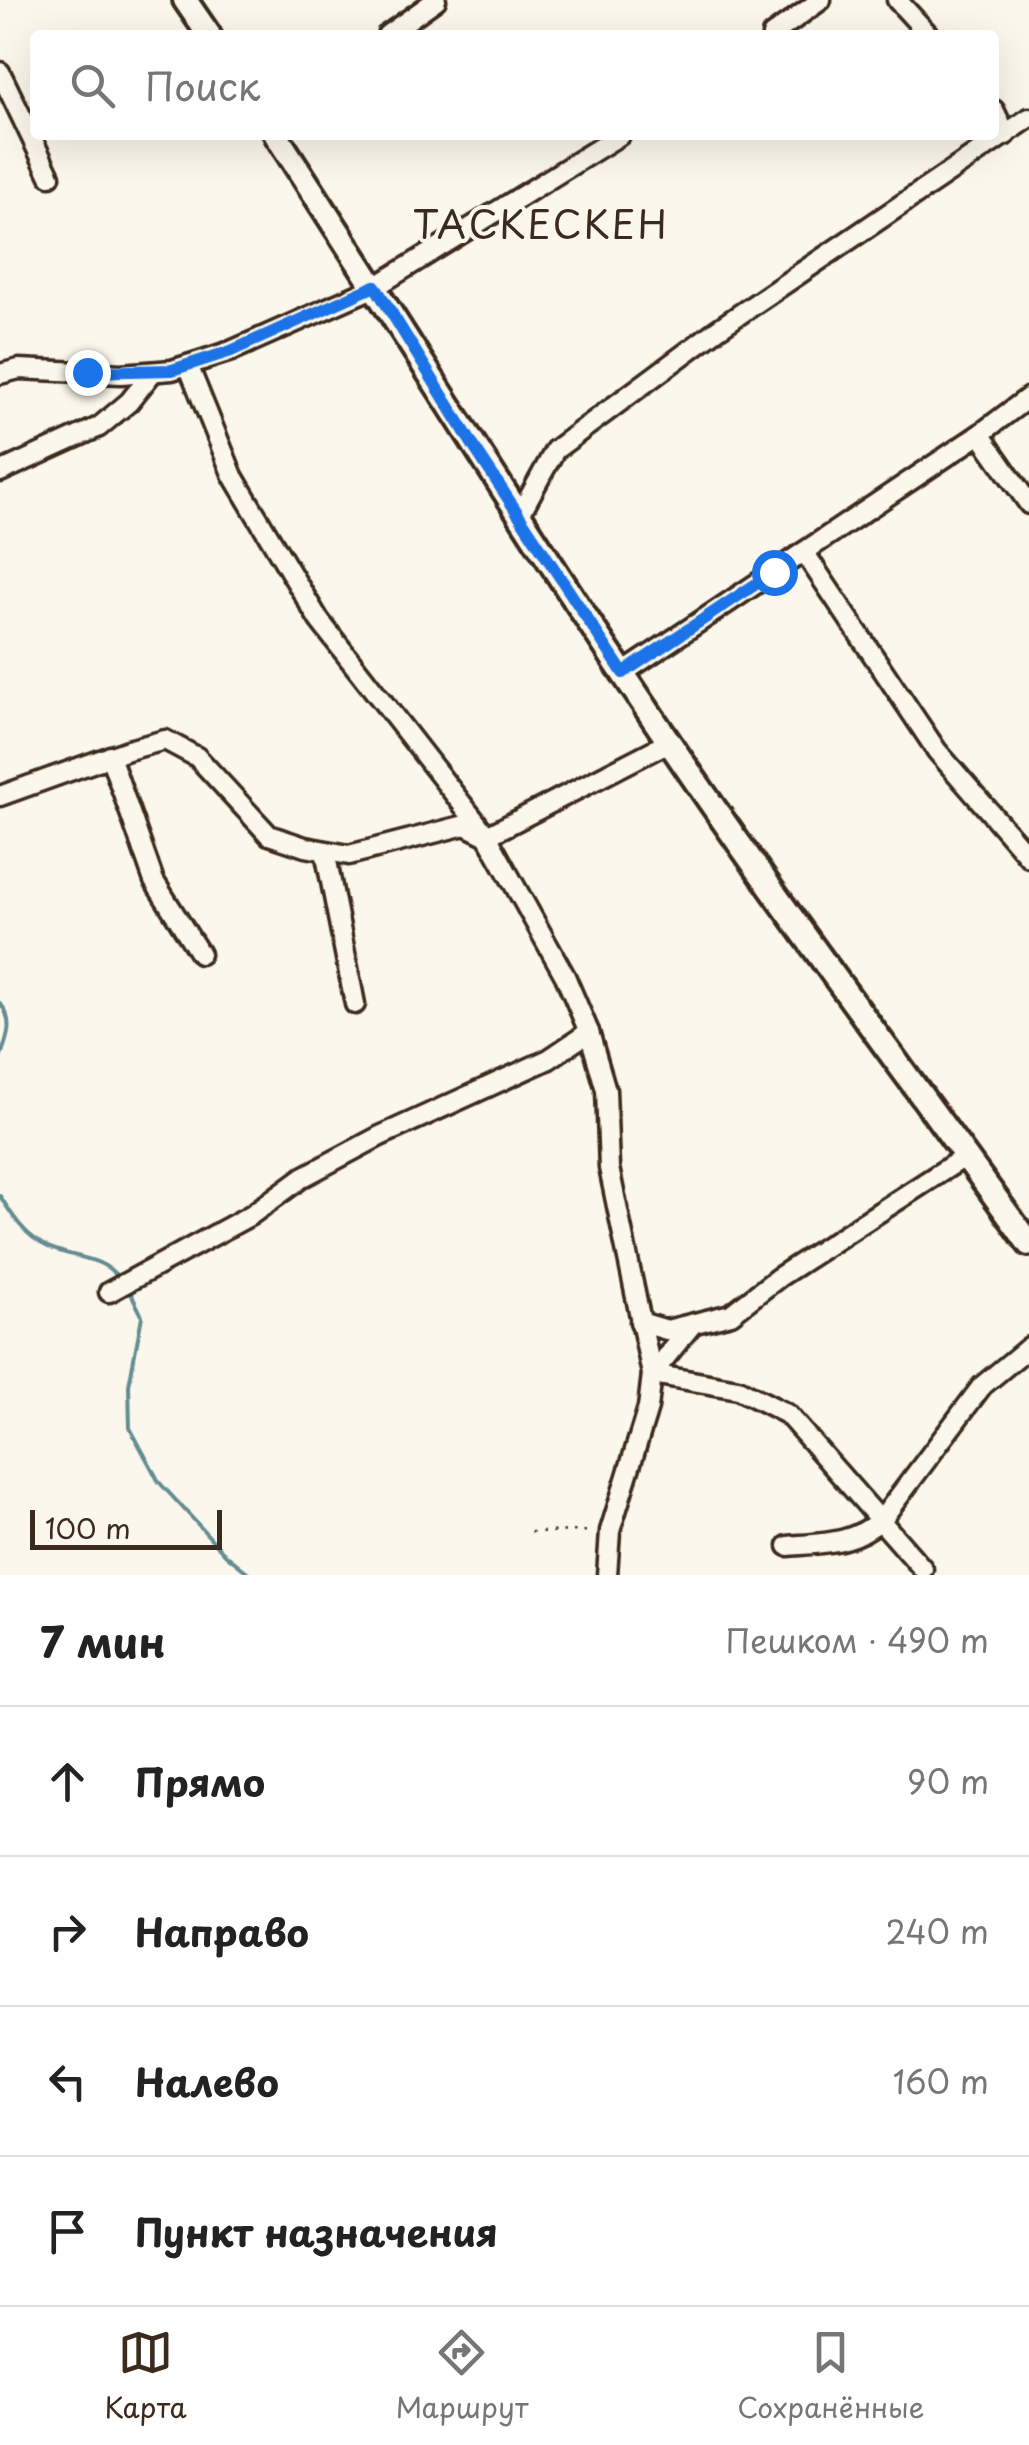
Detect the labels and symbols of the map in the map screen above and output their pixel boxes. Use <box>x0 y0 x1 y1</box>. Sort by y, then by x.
district label: ТАСКЕСКЕН <box>412 195 670 252</box>
route end <box>65 350 111 396</box>
route start <box>752 550 798 596</box>
scale bar <box>30 1505 222 1550</box>

